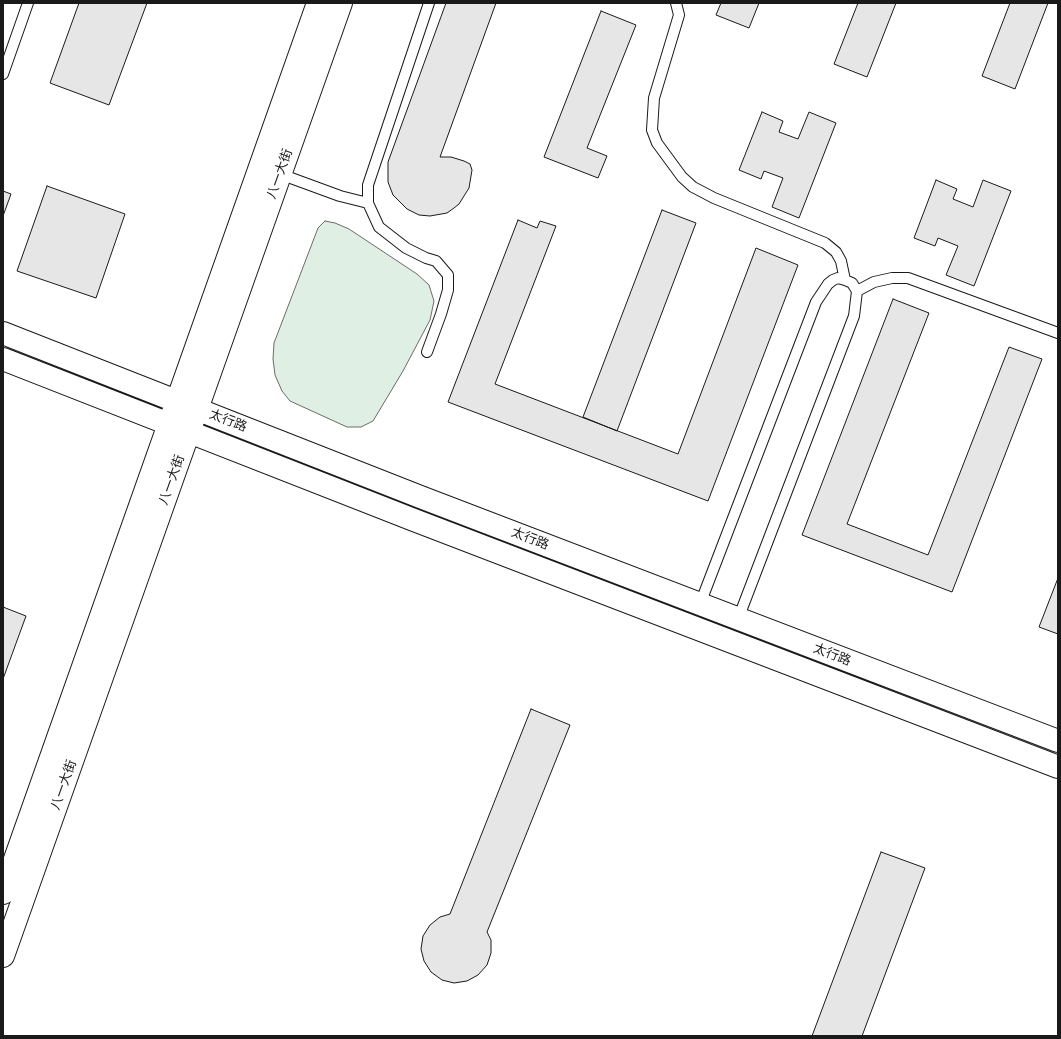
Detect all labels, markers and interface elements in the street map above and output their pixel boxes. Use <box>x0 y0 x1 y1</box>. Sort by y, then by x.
street label: 八一大街 <box>264 147 296 201</box>
street label: 太行路 <box>207 407 249 435</box>
street label: 八一大街 <box>156 453 188 507</box>
street label: 太行路 <box>509 525 551 553</box>
street label: 太行路 <box>811 641 853 669</box>
street label: 八一大街 <box>48 758 80 812</box>

